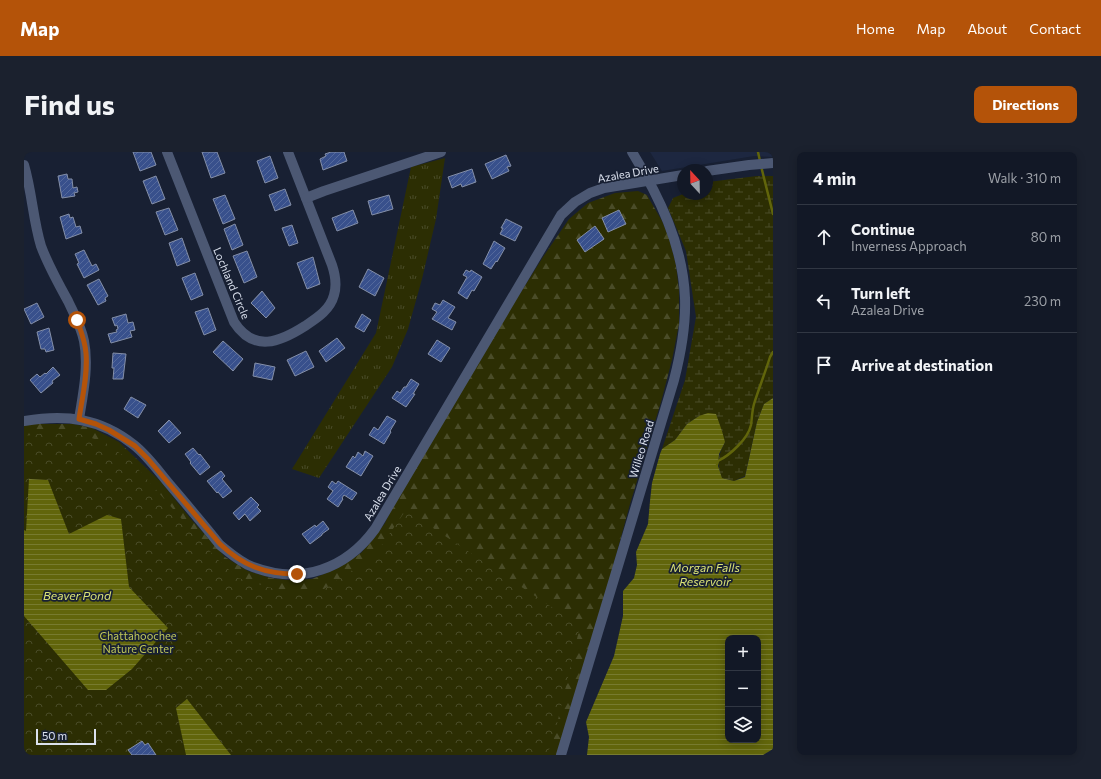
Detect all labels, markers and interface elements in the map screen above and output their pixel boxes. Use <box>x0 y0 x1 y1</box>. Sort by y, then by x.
text: Map <box>20 17 59 40</box>
text: Home <box>856 20 895 37</box>
text: Map <box>917 20 945 37</box>
text: About <box>967 20 1007 37</box>
text: Contact <box>1029 20 1081 37</box>
button: Directions <box>974 86 1077 123</box>
text: Find us <box>24 87 115 121</box>
street label: Azalea Drive <box>596 161 660 185</box>
north arrow <box>677 164 713 200</box>
text: 4 min <box>813 168 856 189</box>
text: Walk · 310 m <box>988 170 1061 186</box>
text: Continue <box>851 220 915 238</box>
icon: ahead <box>813 226 835 248</box>
text: 80 m <box>1031 229 1061 245</box>
text: Inverness Approach <box>851 238 967 254</box>
street label: Lochland Circle <box>211 245 253 321</box>
text: Turn left <box>851 284 910 302</box>
icon: left <box>813 290 835 312</box>
text: 230 m <box>1024 293 1061 309</box>
text: Azalea Drive <box>851 302 924 318</box>
route start <box>68 311 86 329</box>
icon: arrive <box>813 354 835 376</box>
text: Arrive at destination <box>851 356 993 374</box>
street label: Willeo Road <box>626 419 656 479</box>
street label: Azalea Drive <box>361 463 404 523</box>
water label: Morgan Falls Reservoir <box>670 560 740 588</box>
route end <box>288 565 306 583</box>
water label: Beaver Pond <box>43 588 112 602</box>
park label: Chattahoochee Nature Center <box>99 629 177 655</box>
map controls <box>725 635 761 743</box>
button: + <box>725 635 761 671</box>
button: − <box>725 671 761 707</box>
button: layers <box>725 707 761 743</box>
scale bar <box>36 727 96 746</box>
text: 50 m <box>42 729 67 742</box>

